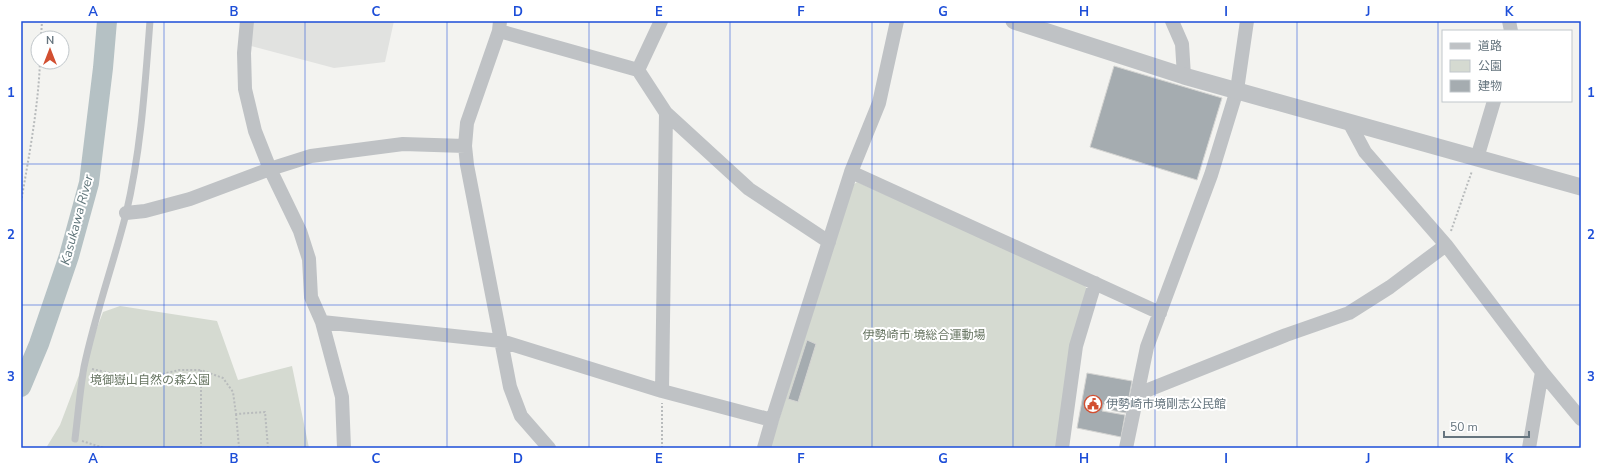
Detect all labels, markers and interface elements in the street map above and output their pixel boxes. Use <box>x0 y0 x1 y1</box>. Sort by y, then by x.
text: A <box>88 3 98 21</box>
text: B <box>230 3 239 21</box>
text: C <box>372 3 381 21</box>
text: D <box>513 3 523 21</box>
text: E <box>655 3 663 21</box>
text: F <box>797 3 805 21</box>
text: G <box>938 3 948 21</box>
text: H <box>1079 3 1089 21</box>
text: I <box>1224 3 1228 21</box>
text: J <box>1365 3 1370 21</box>
text: K <box>1505 3 1514 21</box>
north arrow <box>30 30 70 70</box>
legend <box>1442 30 1572 102</box>
text: N <box>46 33 54 48</box>
text: 道路 <box>1478 38 1502 54</box>
text: 公園 <box>1478 58 1502 74</box>
text: 建物 <box>1478 78 1502 94</box>
text: 1 <box>7 84 15 102</box>
text: 1 <box>1587 84 1595 102</box>
water label: Kasukawa River <box>56 173 98 267</box>
text: 2 <box>7 226 15 244</box>
text: 2 <box>1587 226 1595 244</box>
park label: 伊勢崎市 境総合運動場 <box>862 327 986 343</box>
text: 3 <box>7 368 15 386</box>
text: 3 <box>1587 368 1595 386</box>
park label: 境御嶽山自然の森公園 <box>90 372 210 388</box>
public building icon: 伊勢崎市境剛志公民館 <box>1083 394 1103 414</box>
place label: 伊勢崎市境剛志公民館 <box>1106 396 1226 412</box>
scale bar <box>1444 413 1529 439</box>
text: 50 m <box>1450 419 1478 435</box>
text: A <box>88 450 98 468</box>
text: B <box>230 450 239 468</box>
text: C <box>372 450 381 468</box>
text: D <box>513 450 523 468</box>
text: E <box>655 450 663 468</box>
text: F <box>797 450 805 468</box>
text: G <box>938 450 948 468</box>
text: H <box>1079 450 1089 468</box>
text: I <box>1224 450 1228 468</box>
text: J <box>1365 450 1370 468</box>
text: K <box>1505 450 1514 468</box>

